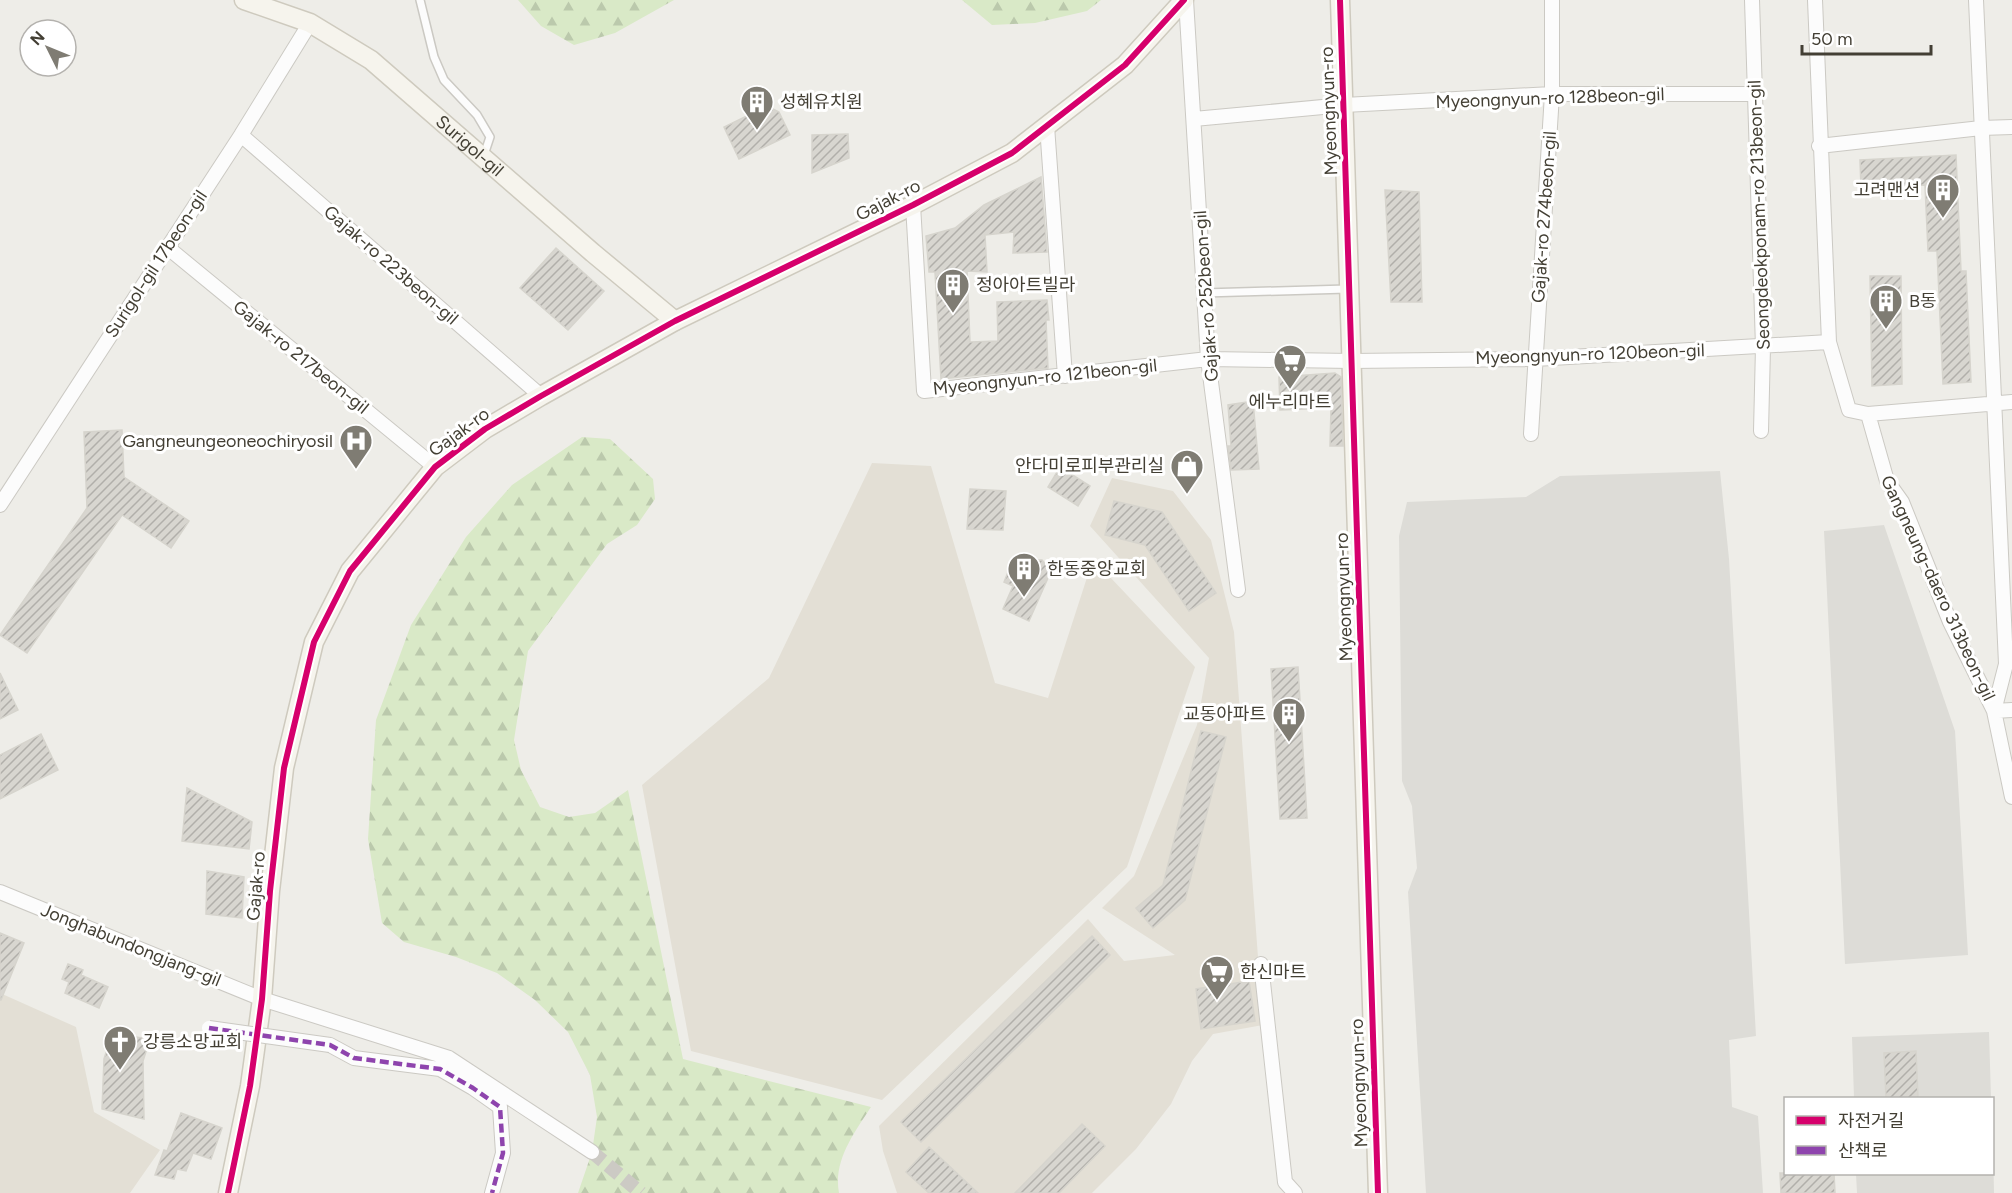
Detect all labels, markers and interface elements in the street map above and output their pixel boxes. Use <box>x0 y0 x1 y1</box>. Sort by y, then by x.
north arrow <box>18 18 78 78</box>
scale bar <box>1802 18 1931 56</box>
text: N <box>26 27 49 49</box>
text: 50 m <box>1811 28 1853 50</box>
street label: Myeongnyun-ro <box>1316 46 1342 176</box>
street label: Seongdeokponam-ro 213beon-gil <box>1743 80 1775 350</box>
street label: Myeongnyun-ro 128beon-gil <box>1435 83 1665 113</box>
building icon: 성혜유치원 <box>739 84 775 131</box>
place label: 성혜유치원 <box>780 91 863 113</box>
street label: Surigol-gil <box>431 110 508 181</box>
street label: Gajak-ro 274beon-gil <box>1527 130 1561 304</box>
building icon: 고려맨션 <box>1925 172 1961 219</box>
street label: Gajak-ro <box>852 174 924 226</box>
place label: 고려맨션 <box>1854 179 1920 201</box>
street label: Surigol-gil 17beon-gil <box>100 186 212 342</box>
street label: Gajak-ro 223beon-gil <box>319 201 463 329</box>
street label: Gajak-ro 252beon-gil <box>1189 210 1223 382</box>
building icon: 정아아트빌라 <box>935 267 971 314</box>
place label: 정아아트빌라 <box>976 274 1076 296</box>
building icon: B동 <box>1868 283 1904 330</box>
place label: B동 <box>1909 290 1937 312</box>
street label: Gajak-ro 217beon-gil <box>229 295 373 419</box>
street label: Myeongnyun-ro 120beon-gil <box>1475 339 1705 369</box>
supermarket icon: 에누리마트 <box>1272 343 1308 390</box>
street label: Myeongnyun-ro 121beon-gil <box>932 354 1158 400</box>
place label: 에누리마트 <box>1249 391 1331 413</box>
street label: Gajak-ro <box>424 403 494 461</box>
hospital icon: Gangneungeoneochiryosil <box>338 423 374 470</box>
place label: Gangneungeoneochiryosil <box>122 430 333 452</box>
shop icon: 안다미로피부관리실 <box>1169 448 1205 495</box>
place label: 안다미로피부관리실 <box>1015 455 1164 477</box>
street label: Gangneung-daero 313beon-gil <box>1876 472 2000 704</box>
street label: Myeongnyun-ro <box>1331 532 1357 662</box>
building icon: 한동중앙교회 <box>1006 551 1042 598</box>
place label: 한동중앙교회 <box>1047 558 1146 580</box>
building icon: 교동아파트 <box>1271 696 1307 743</box>
place label: 교동아파트 <box>1183 703 1266 725</box>
street label: Gajak-ro <box>242 850 270 922</box>
street label: Jonghabundongjang-gil <box>38 899 224 991</box>
supermarket icon: 한신마트 <box>1199 954 1235 1001</box>
place label: 한신마트 <box>1240 961 1306 983</box>
street label: Myeongnyun-ro <box>1346 1018 1372 1148</box>
church icon: 강릉소망교회 <box>102 1024 138 1071</box>
place label: 강릉소망교회 <box>143 1031 242 1053</box>
legend <box>1784 1097 1994 1175</box>
text: 자전거길 <box>1838 1110 1904 1132</box>
text: 산책로 <box>1838 1140 1888 1162</box>

